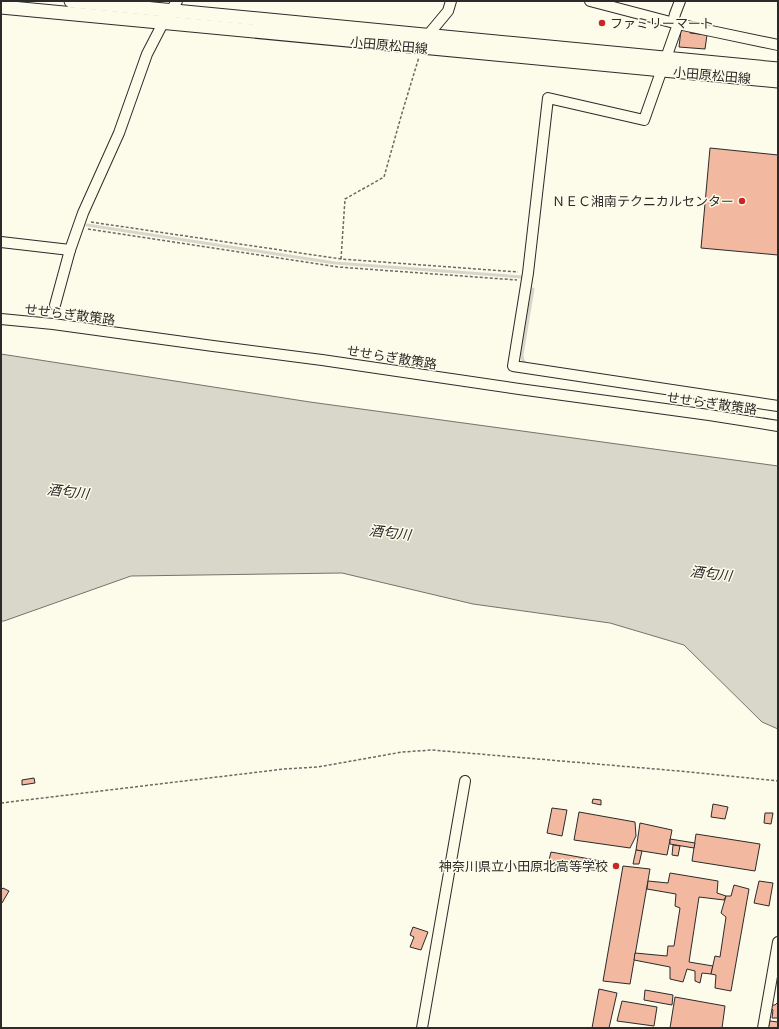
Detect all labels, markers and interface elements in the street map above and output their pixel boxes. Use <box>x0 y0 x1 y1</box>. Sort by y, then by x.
place label: ファミリーマート <box>610 14 714 32</box>
marker: ファミリーマート <box>597 18 607 28</box>
street label: 小田原松田線 <box>349 33 429 57</box>
street label: 小田原松田線 <box>672 63 752 87</box>
place label: ＮＥＣ湘南テクニカルセンター <box>552 192 734 210</box>
marker: ＮＥＣ湘南テクニカルセンター <box>737 196 747 206</box>
street label: せせらぎ散策路 <box>24 300 116 328</box>
street label: せせらぎ散策路 <box>346 341 438 373</box>
street label: せせらぎ散策路 <box>666 388 758 418</box>
water label: 酒匂川 <box>46 479 92 503</box>
water label: 酒匂川 <box>368 520 414 544</box>
water label: 酒匂川 <box>689 561 735 585</box>
place label: 神奈川県立小田原北高等学校 <box>439 857 608 875</box>
marker: 神奈川県立小田原北高等学校 <box>611 861 621 871</box>

